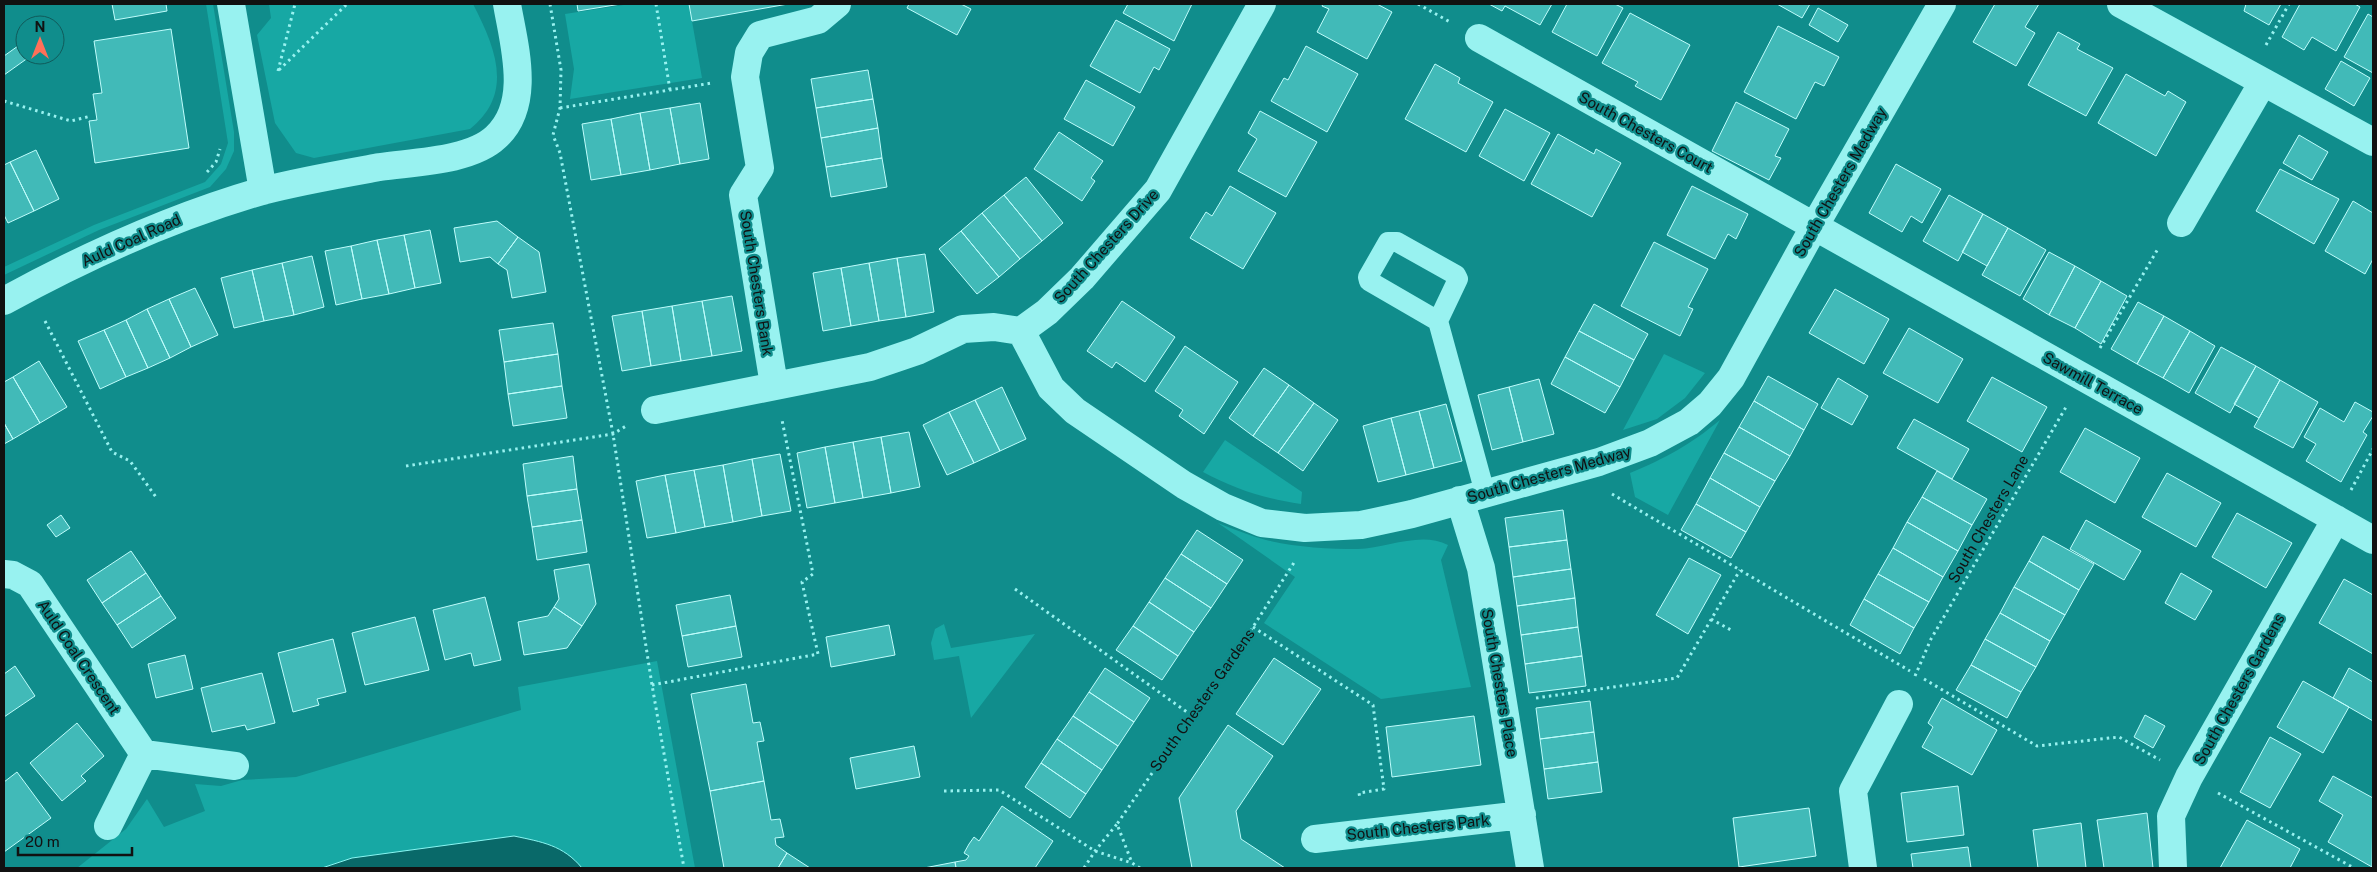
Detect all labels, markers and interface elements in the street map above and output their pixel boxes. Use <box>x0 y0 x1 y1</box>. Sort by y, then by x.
north arrow <box>15 15 65 65</box>
text: N <box>35 19 45 35</box>
street label: South Chesters Court <box>1576 88 1716 176</box>
street label: South Chesters Medway <box>1790 104 1890 260</box>
street label: South Chesters Drive <box>1050 186 1162 306</box>
street label: South Chesters Bank <box>737 209 777 357</box>
street label: Auld Coal Road <box>79 211 183 269</box>
street label: Sawmill Terrace <box>2040 348 2146 418</box>
street label: South Chesters Medway <box>1465 442 1633 506</box>
street label: South Chesters Lane <box>1944 452 2032 586</box>
street label: Auld Coal Crescent <box>34 597 124 717</box>
street label: South Chesters Place <box>1479 608 1521 758</box>
street label: South Chesters Gardens <box>2190 611 2288 767</box>
street label: South Chesters Gardens <box>1146 626 1258 774</box>
street label: South Chesters Park <box>1346 811 1490 843</box>
scale bar <box>18 824 131 856</box>
text: 20 m <box>25 833 60 850</box>

